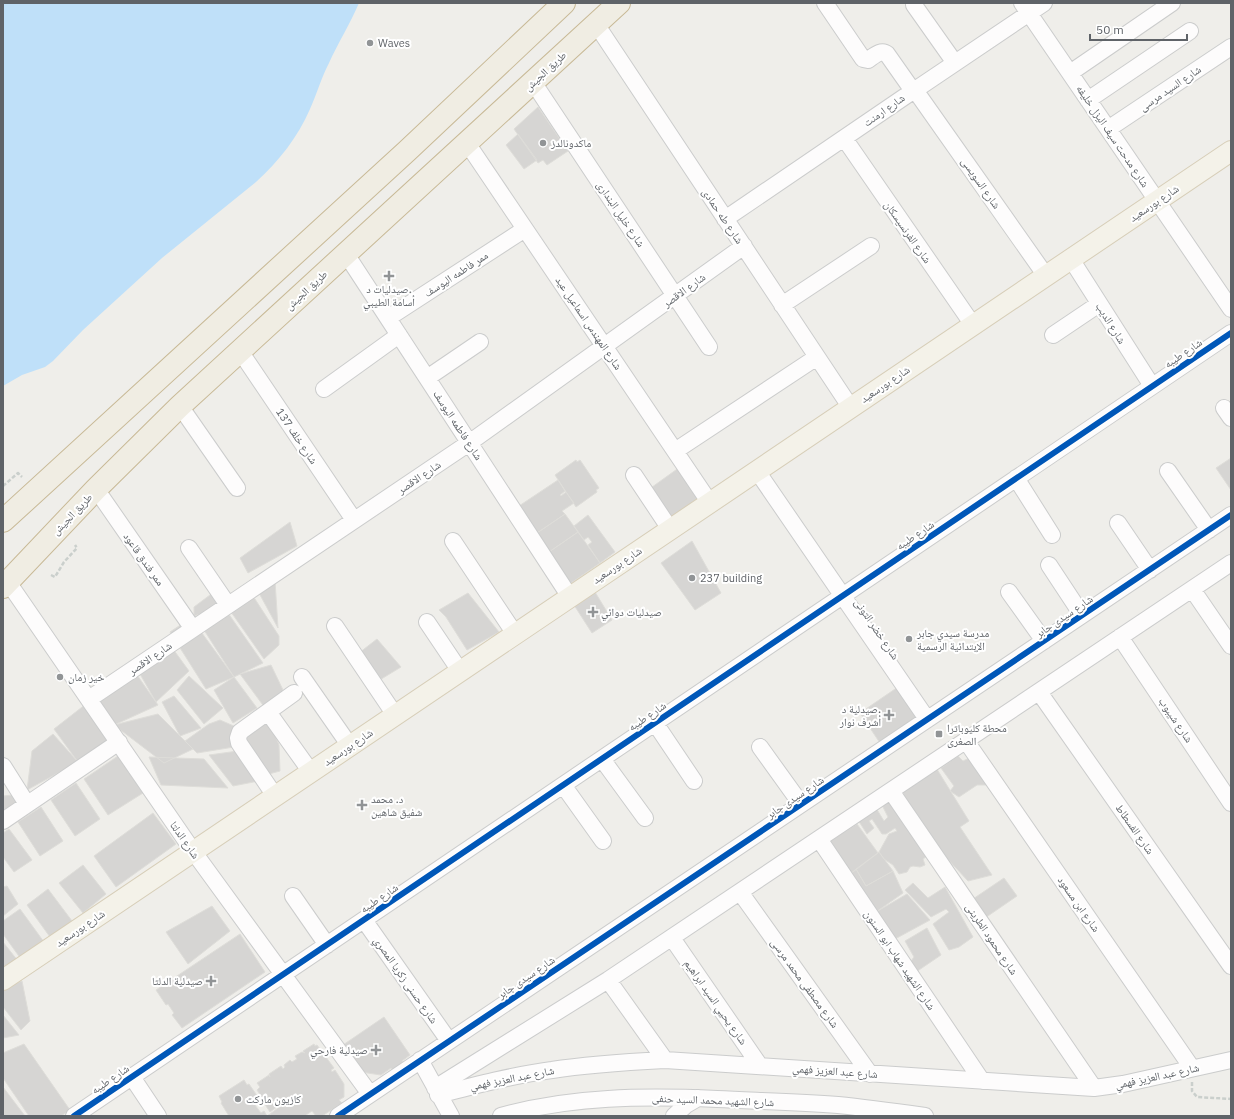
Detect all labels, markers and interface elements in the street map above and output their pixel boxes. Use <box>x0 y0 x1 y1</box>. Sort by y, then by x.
scale bar <box>1090 16 1187 42</box>
text: 50 m <box>1096 22 1124 37</box>
place label: Waves <box>378 36 410 50</box>
marker: Waves <box>365 38 375 48</box>
street label: طريق الجيش <box>521 48 569 94</box>
street label: شارع السيد مرسى <box>1136 62 1204 114</box>
street label: شارع مدحت سيف اليزل خليفه <box>1074 82 1152 190</box>
street label: شارع ارمنت <box>860 91 908 129</box>
place label: ماكدونالدز <box>550 136 591 150</box>
marker: ماكدونالدز <box>538 138 548 148</box>
street label: شارع السويسى <box>958 155 1004 211</box>
street label: شارع خليل البندارى <box>594 178 648 250</box>
street label: شارع بورسعيد <box>1126 181 1182 225</box>
street label: شارع طه حمادى <box>699 186 747 246</box>
street label: شارع الفرنسيسكان <box>881 198 935 266</box>
street label: ممر فاطمه اليوسف <box>421 248 491 300</box>
street label: طريق الجيش <box>282 267 330 313</box>
street label: شارع الاقصر <box>659 270 708 311</box>
marker: صيدليات د. أسامة الطيبي <box>384 271 394 281</box>
street label: شارع المهندس اسماعيل عيد <box>552 274 626 372</box>
place label: صيدليات د. أسامة الطيبي <box>363 282 415 311</box>
street label: شارع الديب <box>1093 300 1129 346</box>
street label: شارع طيبه <box>1161 335 1205 371</box>
street label: شارع بورسعيد <box>857 362 913 406</box>
street label: شارع فاطمه اليوسف <box>430 387 486 463</box>
street label: شارع خلف 137 <box>273 405 321 467</box>
street label: شارع الاقصر <box>394 457 443 497</box>
street label: طريق الجيش <box>49 490 95 538</box>
street label: شارع طيبه <box>893 517 937 553</box>
street label: ممر فندق قاعود <box>120 530 168 588</box>
street label: شارع بورسعيد <box>589 543 645 587</box>
place label: 237 building <box>700 571 762 585</box>
marker: 237 building <box>687 573 697 583</box>
street label: شارع سيدى جابر <box>1032 592 1096 641</box>
street label: شارع خضر التونى <box>851 596 903 662</box>
place label: صيدليات دوائي <box>601 605 662 621</box>
marker: صيدليات دوائي <box>588 607 598 617</box>
place label: مدرسة سيدي جابر الإبتدائية الرسمية <box>916 626 989 653</box>
marker: مدرسة سيدي جابر الإبتدائية الرسمية <box>904 634 914 644</box>
street label: شارع الاقصر <box>125 638 174 678</box>
place label: خير زمان <box>68 670 105 684</box>
marker: خير زمان <box>55 672 65 682</box>
street label: شارع شيبوب <box>1156 695 1196 745</box>
street label: شارع طيبه <box>625 698 669 734</box>
place label: صيدلية د. أشرف نوار <box>839 702 881 729</box>
marker: صيدلية د. أشرف نوار <box>884 710 894 720</box>
place label: محطة كليوباترا الصغرى <box>947 721 1007 748</box>
street label: شارع بورسعيد <box>320 725 376 769</box>
marker: محطة كليوباترا الصغرى <box>934 729 944 739</box>
street label: شارع سيدى جابر <box>763 773 827 822</box>
place label: د. محمد شفيق شاهين <box>371 792 422 819</box>
marker: د. محمد شفيق شاهين <box>356 799 368 811</box>
street label: شارع الفسطاط <box>1113 801 1157 857</box>
street label: شارع الدلتا <box>167 818 203 862</box>
street label: شارع ابن مسعود <box>1055 873 1103 935</box>
street label: شارع طيبه <box>357 880 401 916</box>
street label: شارع محمود الطرينى <box>963 900 1021 978</box>
street label: شارع بورسعيد <box>52 906 108 950</box>
street label: شارع الشهيد شهاب ابو السنون <box>861 907 939 1013</box>
street label: شارع حسنى زكريا المصري <box>369 934 441 1027</box>
street label: شارع مصطفى محمد مرسى <box>768 935 842 1031</box>
street label: شارع سيدى جابر <box>494 953 558 1002</box>
street label: شارع يحيي السيد ابراهيم <box>680 957 751 1048</box>
place label: صيدلية الدلتا <box>152 974 203 988</box>
marker: صيدلية الدلتا <box>206 976 216 986</box>
place label: صيدلية فارحي <box>310 1043 368 1059</box>
marker: صيدلية فارحي <box>371 1045 381 1055</box>
street label: شارع عبد العزيز فهمي <box>1114 1060 1201 1094</box>
street label: شارع طيبه <box>88 1061 132 1097</box>
street label: شارع عبد العزيز فهمي <box>792 1061 878 1083</box>
street label: شارع عبد العزيز فهمي <box>469 1063 556 1095</box>
street label: شارع الشهيد محمد السيد حنفى <box>652 1091 774 1109</box>
place label: كازيون ماركت <box>246 1092 302 1106</box>
marker: كازيون ماركت <box>233 1094 243 1104</box>

